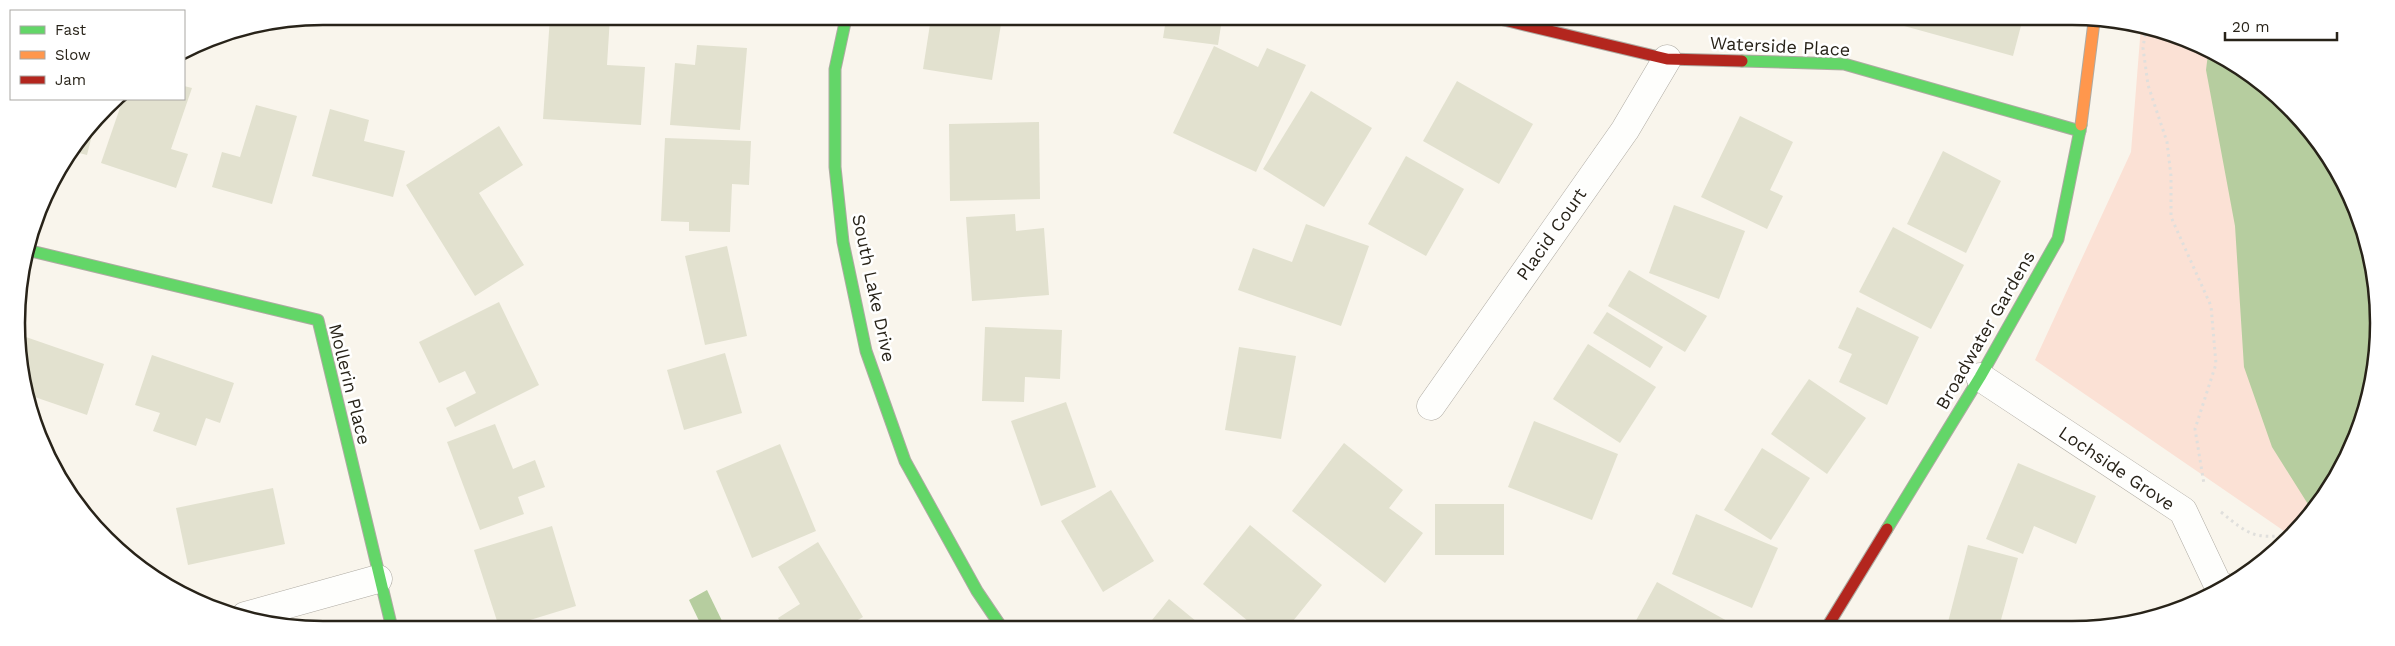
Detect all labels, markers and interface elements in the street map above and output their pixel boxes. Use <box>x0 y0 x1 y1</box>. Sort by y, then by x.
legend <box>10 10 185 100</box>
scale bar <box>2225 10 2338 42</box>
text: 20 m <box>2232 18 2270 36</box>
text: Fast <box>55 21 87 39</box>
street label: Waterside Place <box>1709 32 1851 60</box>
text: Slow <box>55 46 91 64</box>
text: Jam <box>55 71 86 89</box>
street label: Placid Court <box>1512 184 1591 284</box>
street label: South Lake Drive <box>848 212 900 364</box>
street label: Broadwater Gardens <box>1931 247 2039 413</box>
street label: Mollerin Place <box>325 321 375 447</box>
street label: Lochside Grove <box>2055 421 2179 515</box>

